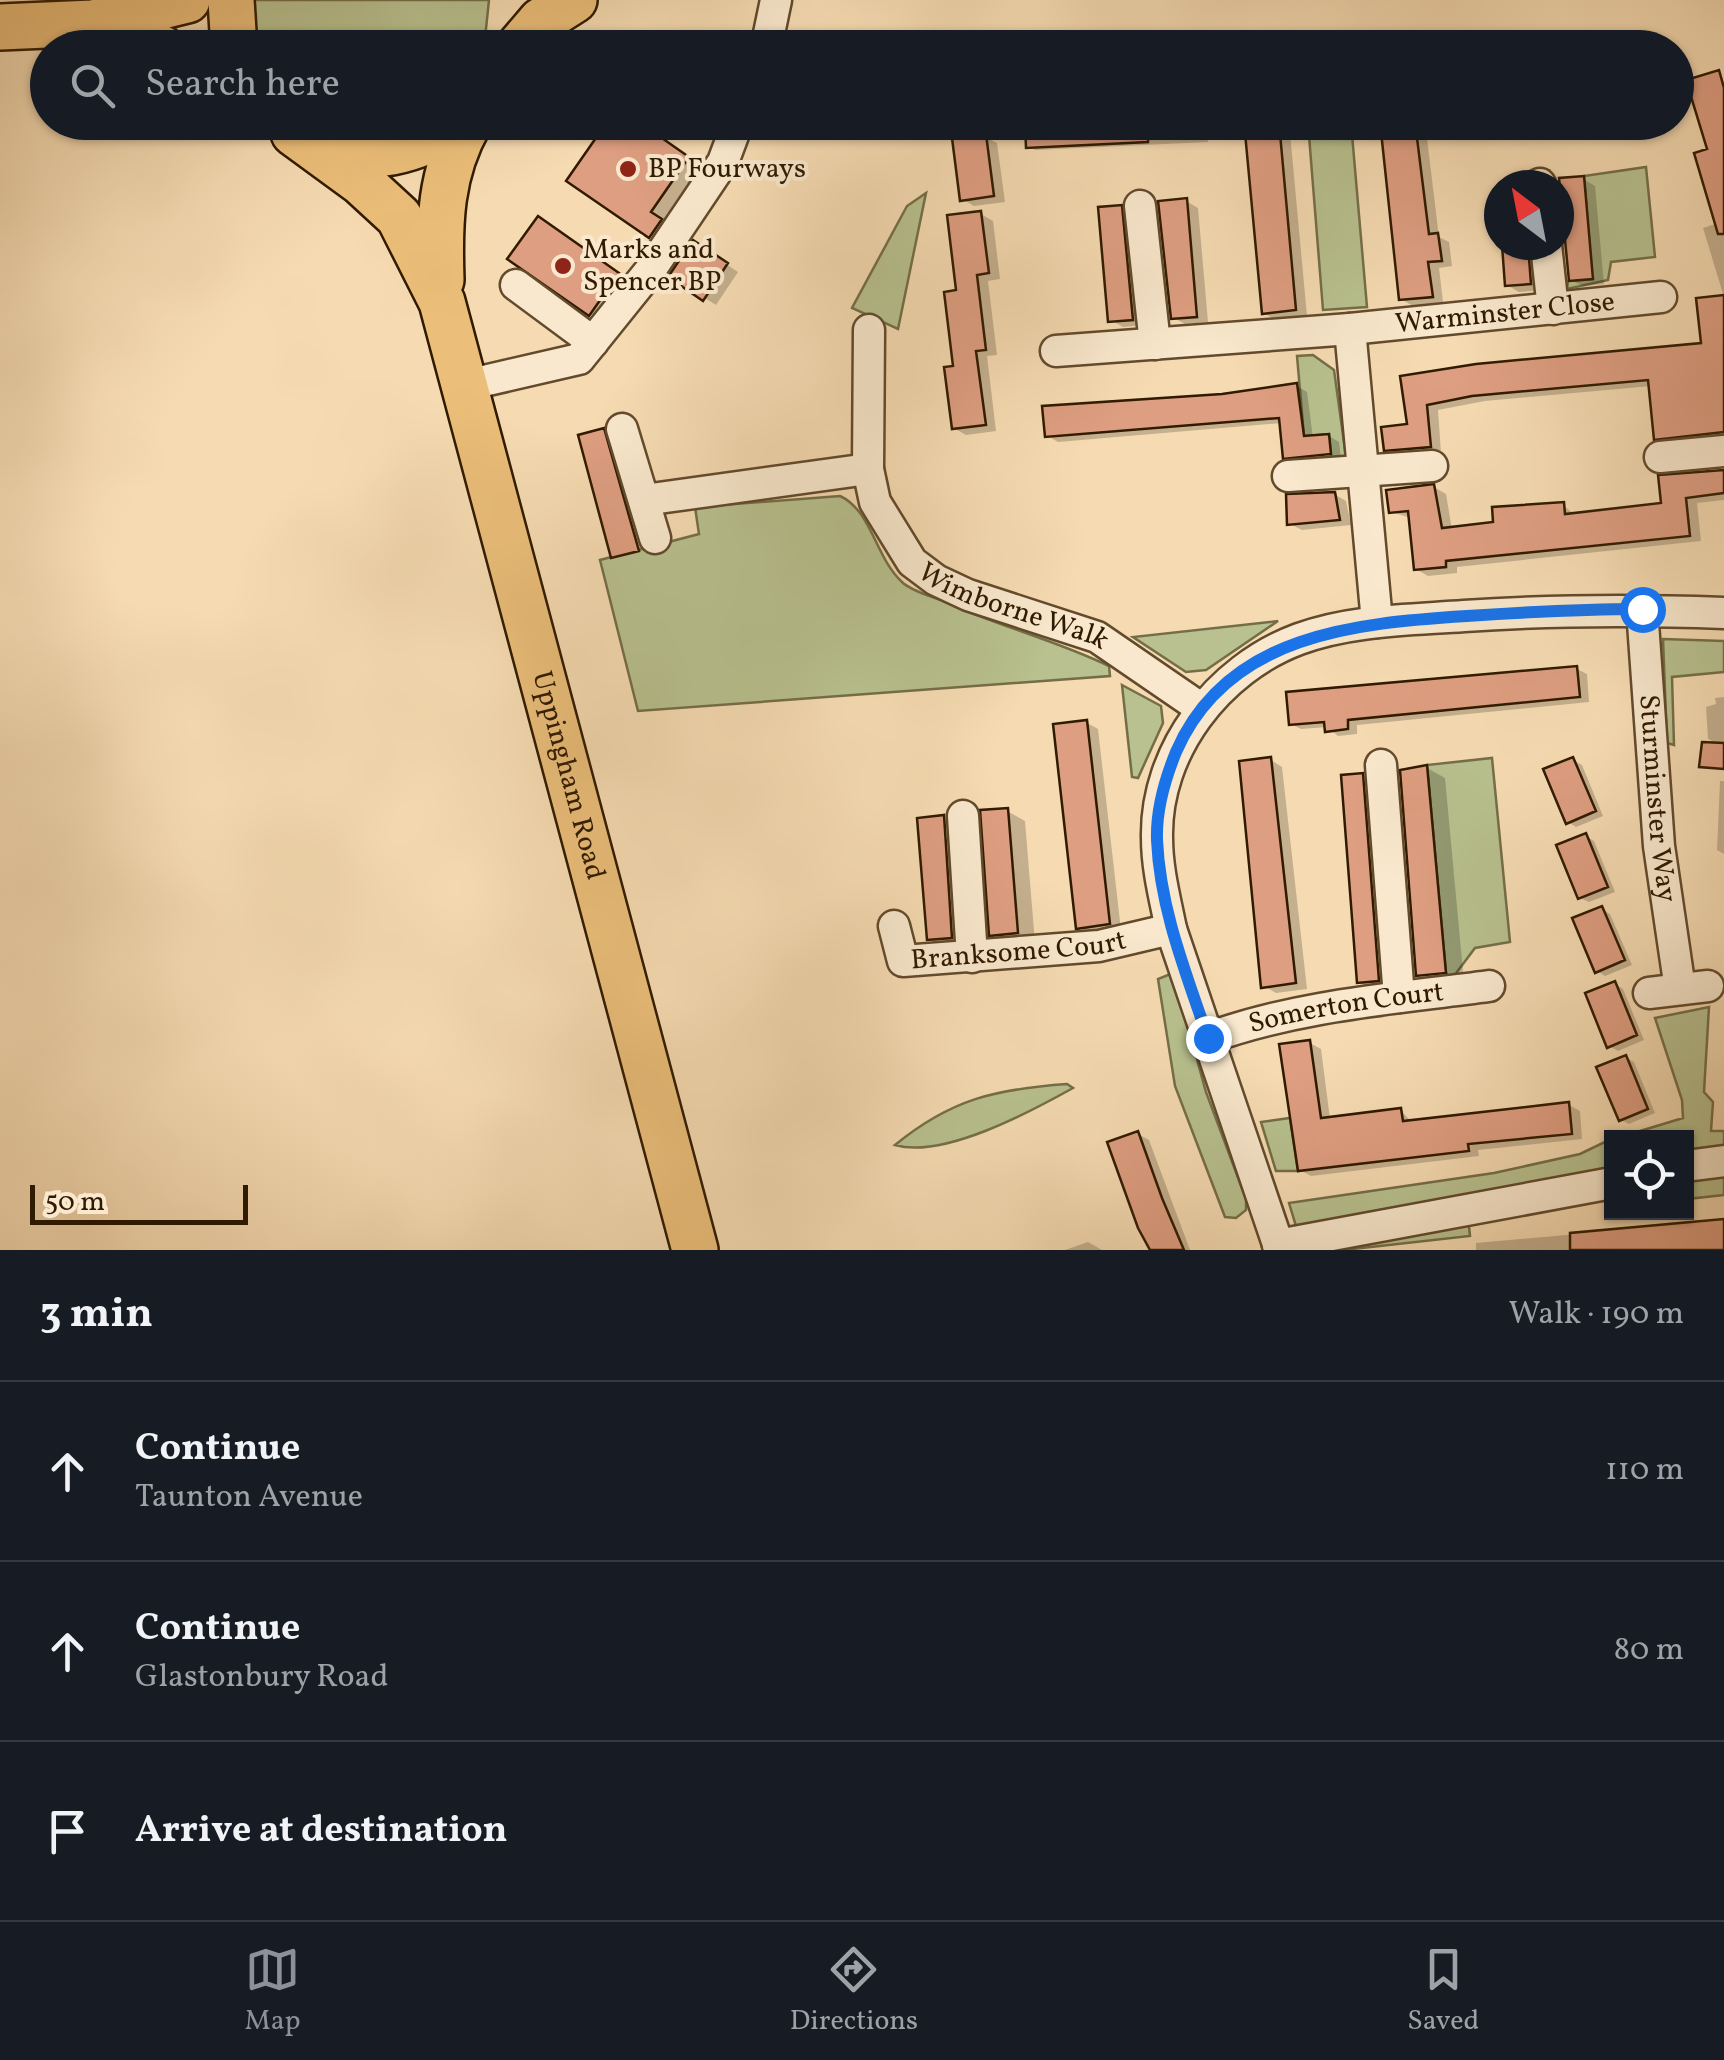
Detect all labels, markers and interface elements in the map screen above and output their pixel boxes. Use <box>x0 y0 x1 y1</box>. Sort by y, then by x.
search box <box>30 30 1694 140</box>
icon: search <box>65 58 120 113</box>
text: Search here <box>145 59 340 112</box>
place label: BP Fourways <box>648 150 806 189</box>
marker: BP Fourways <box>617 158 639 180</box>
north arrow <box>1484 170 1574 260</box>
place label: Marks and Spencer BP <box>583 231 721 302</box>
marker: Marks and Spencer BP <box>552 255 574 277</box>
street label: Warminster Close <box>1393 282 1617 344</box>
street label: Wimborne Walk <box>909 553 1117 659</box>
route start <box>1620 587 1666 633</box>
street label: Uppingham Road <box>522 667 615 884</box>
street label: Sturminster Way <box>1629 693 1687 905</box>
street label: Branksome Court <box>909 921 1130 980</box>
street label: Somerton Court <box>1244 972 1446 1044</box>
route end <box>1186 1016 1232 1062</box>
map controls <box>1604 1130 1694 1220</box>
button: locate <box>1604 1130 1694 1220</box>
scale bar <box>30 1180 248 1224</box>
text: 50 m <box>45 1183 105 1222</box>
text: 3 min <box>40 1286 153 1345</box>
text: Walk · 190 m <box>1509 1293 1684 1337</box>
text: Continue <box>135 1423 300 1476</box>
icon: ahead <box>40 1444 95 1499</box>
text: 110 m <box>1605 1449 1684 1493</box>
text: Taunton Avenue <box>135 1476 363 1520</box>
text: Continue <box>135 1603 300 1656</box>
icon: ahead <box>40 1624 95 1679</box>
text: 80 m <box>1614 1629 1684 1673</box>
text: Glastonbury Road <box>135 1656 389 1700</box>
icon: arrive <box>40 1804 95 1859</box>
text: Arrive at destination <box>135 1805 508 1858</box>
tab: Map <box>245 1942 301 2041</box>
tab: Directions <box>790 1942 918 2041</box>
tab: Saved <box>1407 1942 1479 2041</box>

